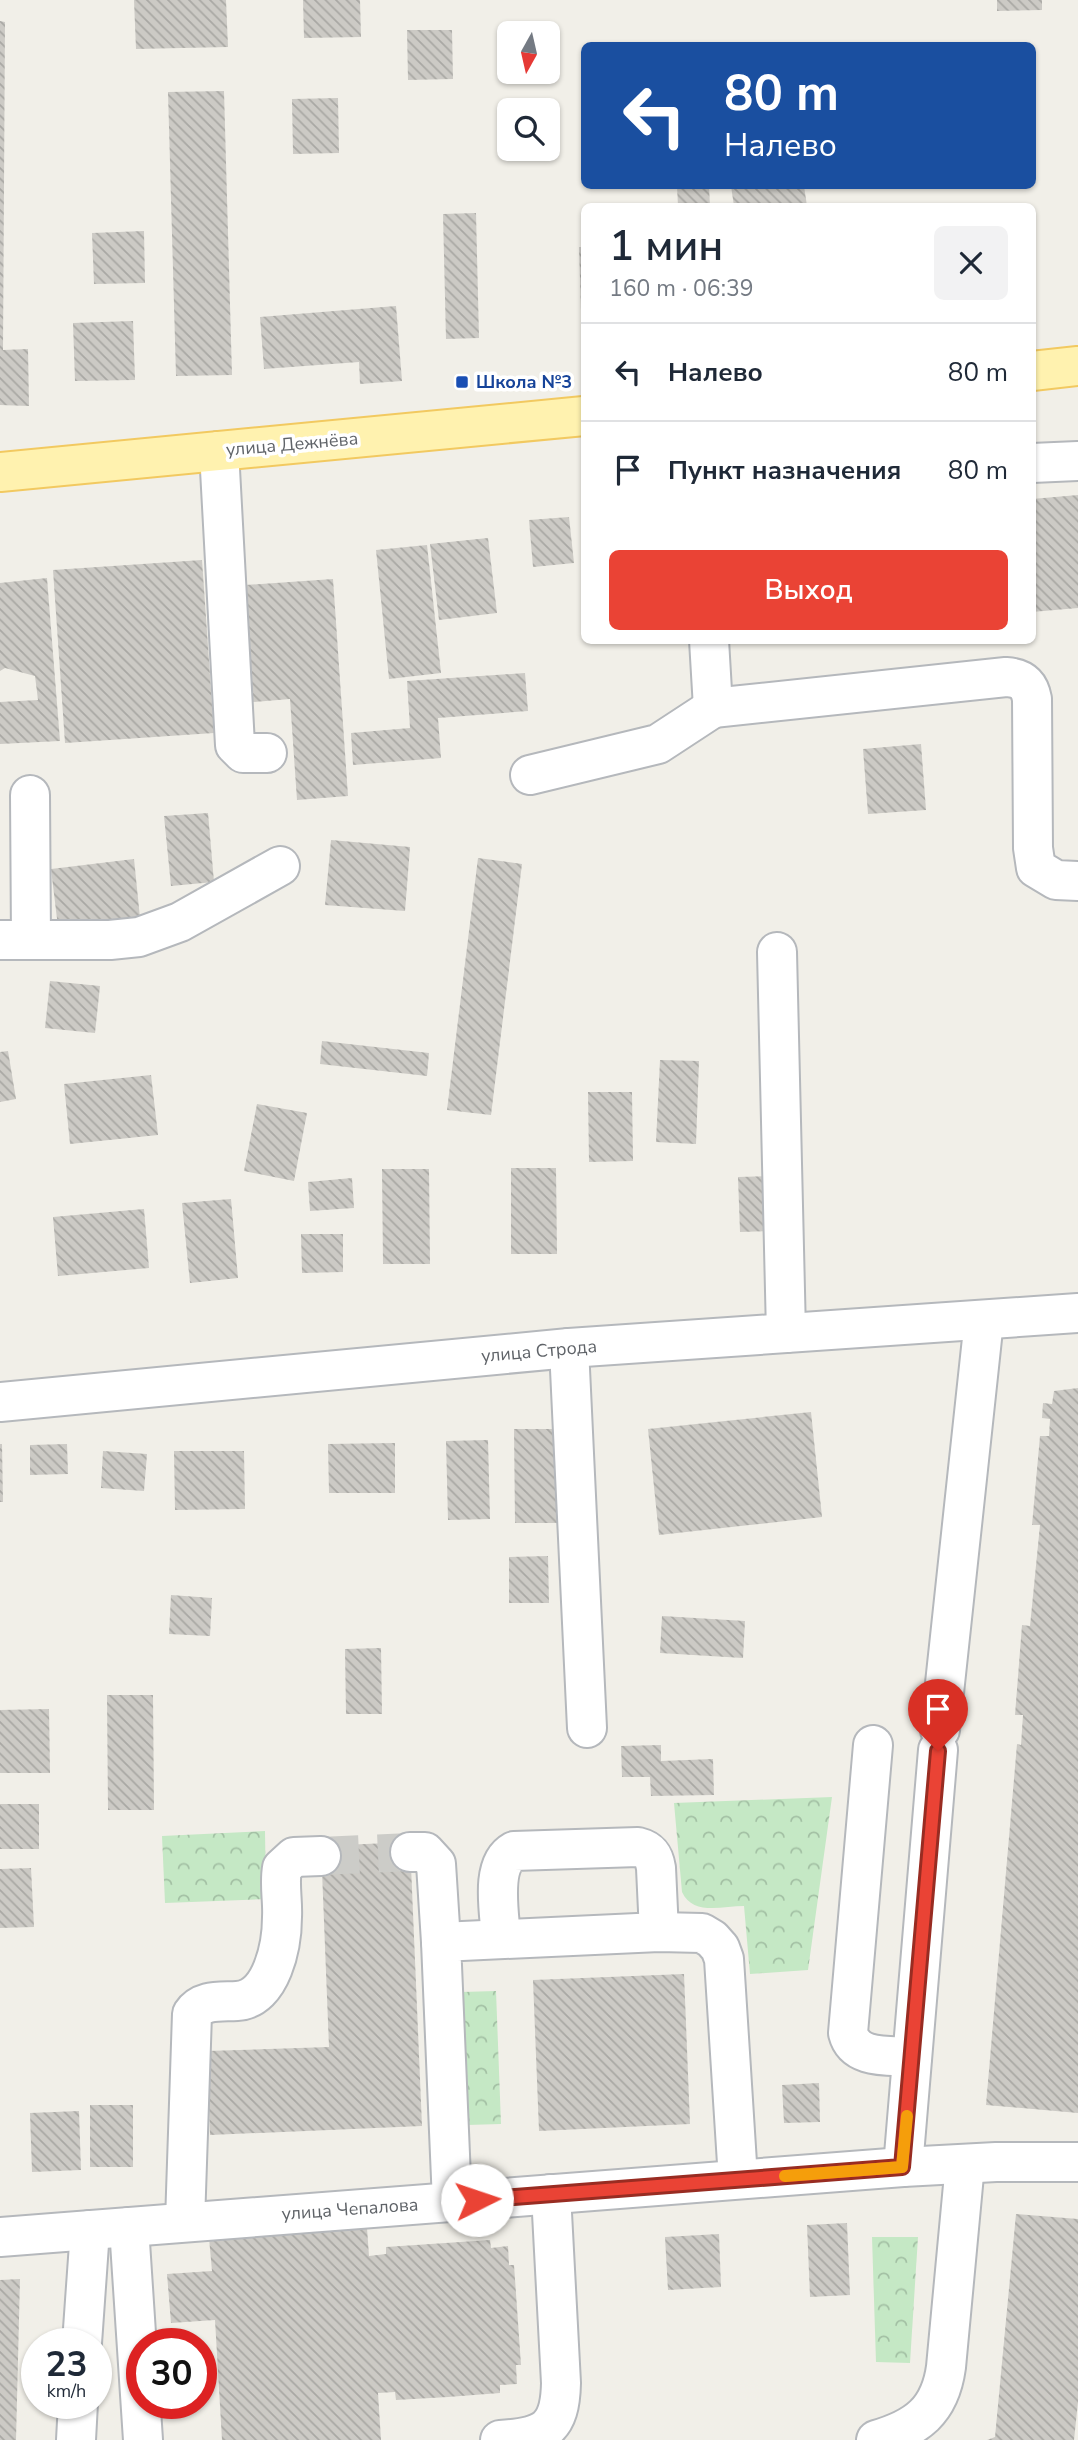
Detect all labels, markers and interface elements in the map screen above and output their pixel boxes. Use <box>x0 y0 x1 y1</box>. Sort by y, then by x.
north arrow <box>497 21 560 84</box>
map controls <box>497 21 560 161</box>
text: 80 m <box>724 60 839 127</box>
icon: left <box>609 70 700 161</box>
button: search <box>497 98 560 161</box>
text: Налево <box>724 124 837 167</box>
text: 1 мин <box>609 218 723 275</box>
button: close <box>934 226 1008 300</box>
text: 160 m · 06:39 <box>609 273 754 304</box>
icon: left <box>609 353 647 391</box>
text: Налево <box>668 355 763 390</box>
text: 80 m <box>948 355 1008 390</box>
place label: Школа №3 <box>476 370 572 394</box>
marker: Школа №3 <box>454 374 470 390</box>
street label: улица Дежнёва <box>225 426 359 462</box>
icon: arrive <box>609 451 647 489</box>
text: Пункт назначения <box>668 453 901 488</box>
text: 80 m <box>948 453 1008 488</box>
button: Выход <box>609 550 1008 630</box>
street label: улица Строда <box>480 1334 598 1368</box>
pin <box>908 1679 968 1751</box>
icon: arrive <box>919 1690 957 1728</box>
position arrow <box>440 2163 514 2237</box>
street label: улица Чепалова <box>281 2192 419 2226</box>
speed limit sign: 30 <box>126 2328 217 2419</box>
text: 23 <box>45 2341 88 2388</box>
text: km/h <box>47 2379 86 2403</box>

